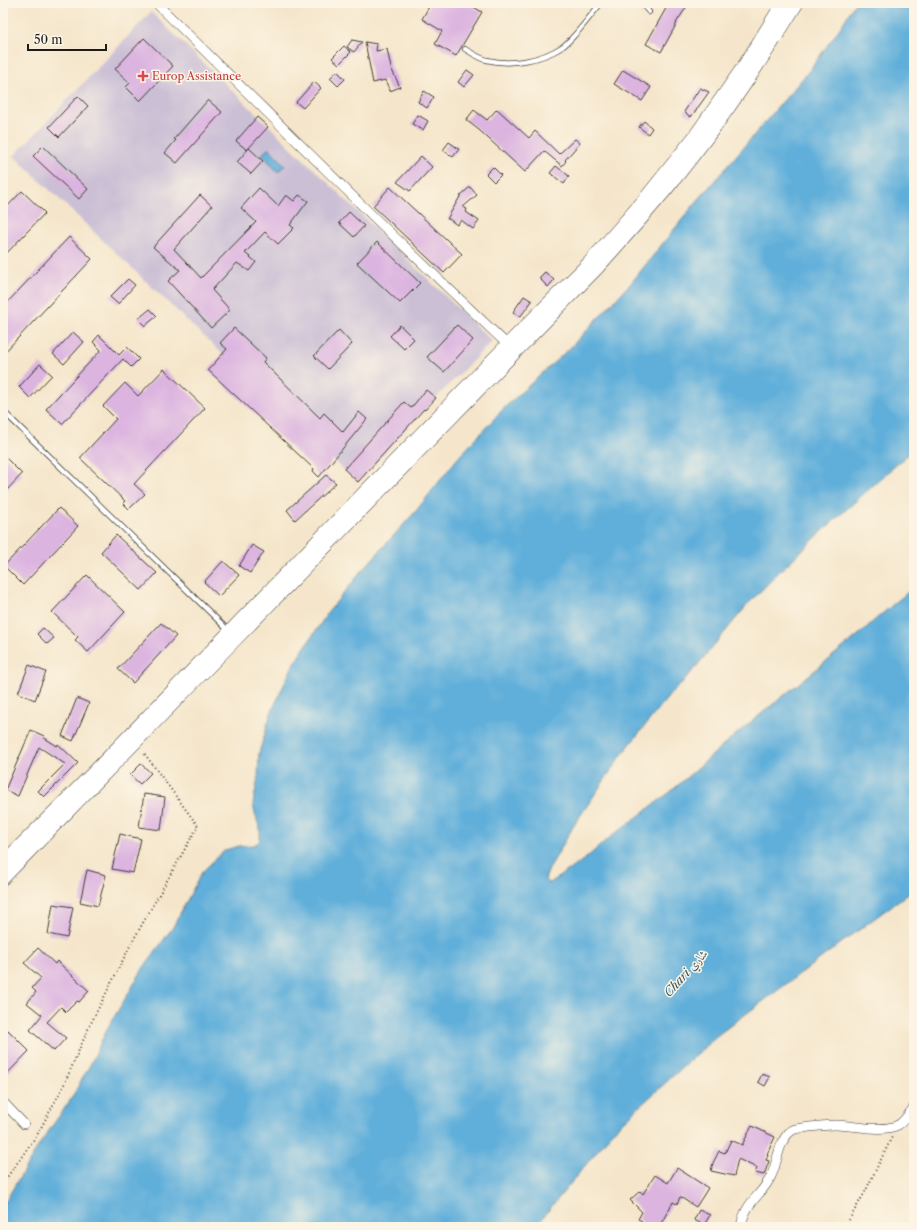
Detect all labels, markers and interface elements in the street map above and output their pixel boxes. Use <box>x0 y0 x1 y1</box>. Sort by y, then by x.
scale bar <box>28 26 106 52</box>
text: 50 m <box>34 32 63 47</box>
place label: Europ Assistance <box>152 69 241 83</box>
marker: Europ Assistance <box>137 70 149 82</box>
water label: Chari شاري <box>660 946 713 1002</box>

